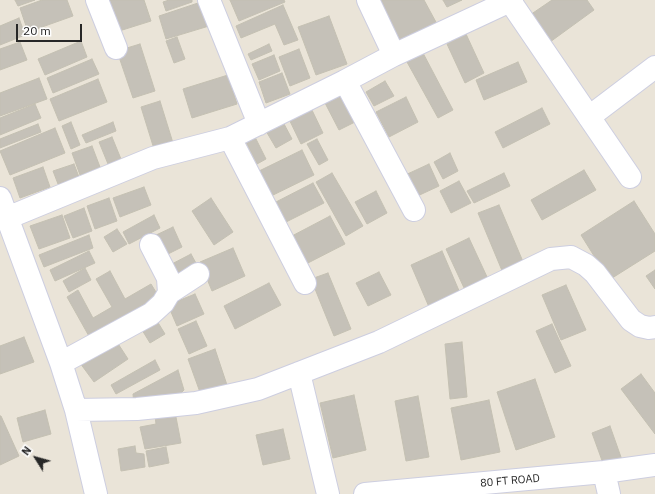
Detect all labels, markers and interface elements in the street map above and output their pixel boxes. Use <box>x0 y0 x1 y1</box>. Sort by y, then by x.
scale bar <box>18 16 84 42</box>
text: 20 m <box>23 23 51 38</box>
north arrow <box>16 438 56 478</box>
text: N <box>18 443 34 458</box>
street label: 80 FT ROAD <box>480 472 540 490</box>

